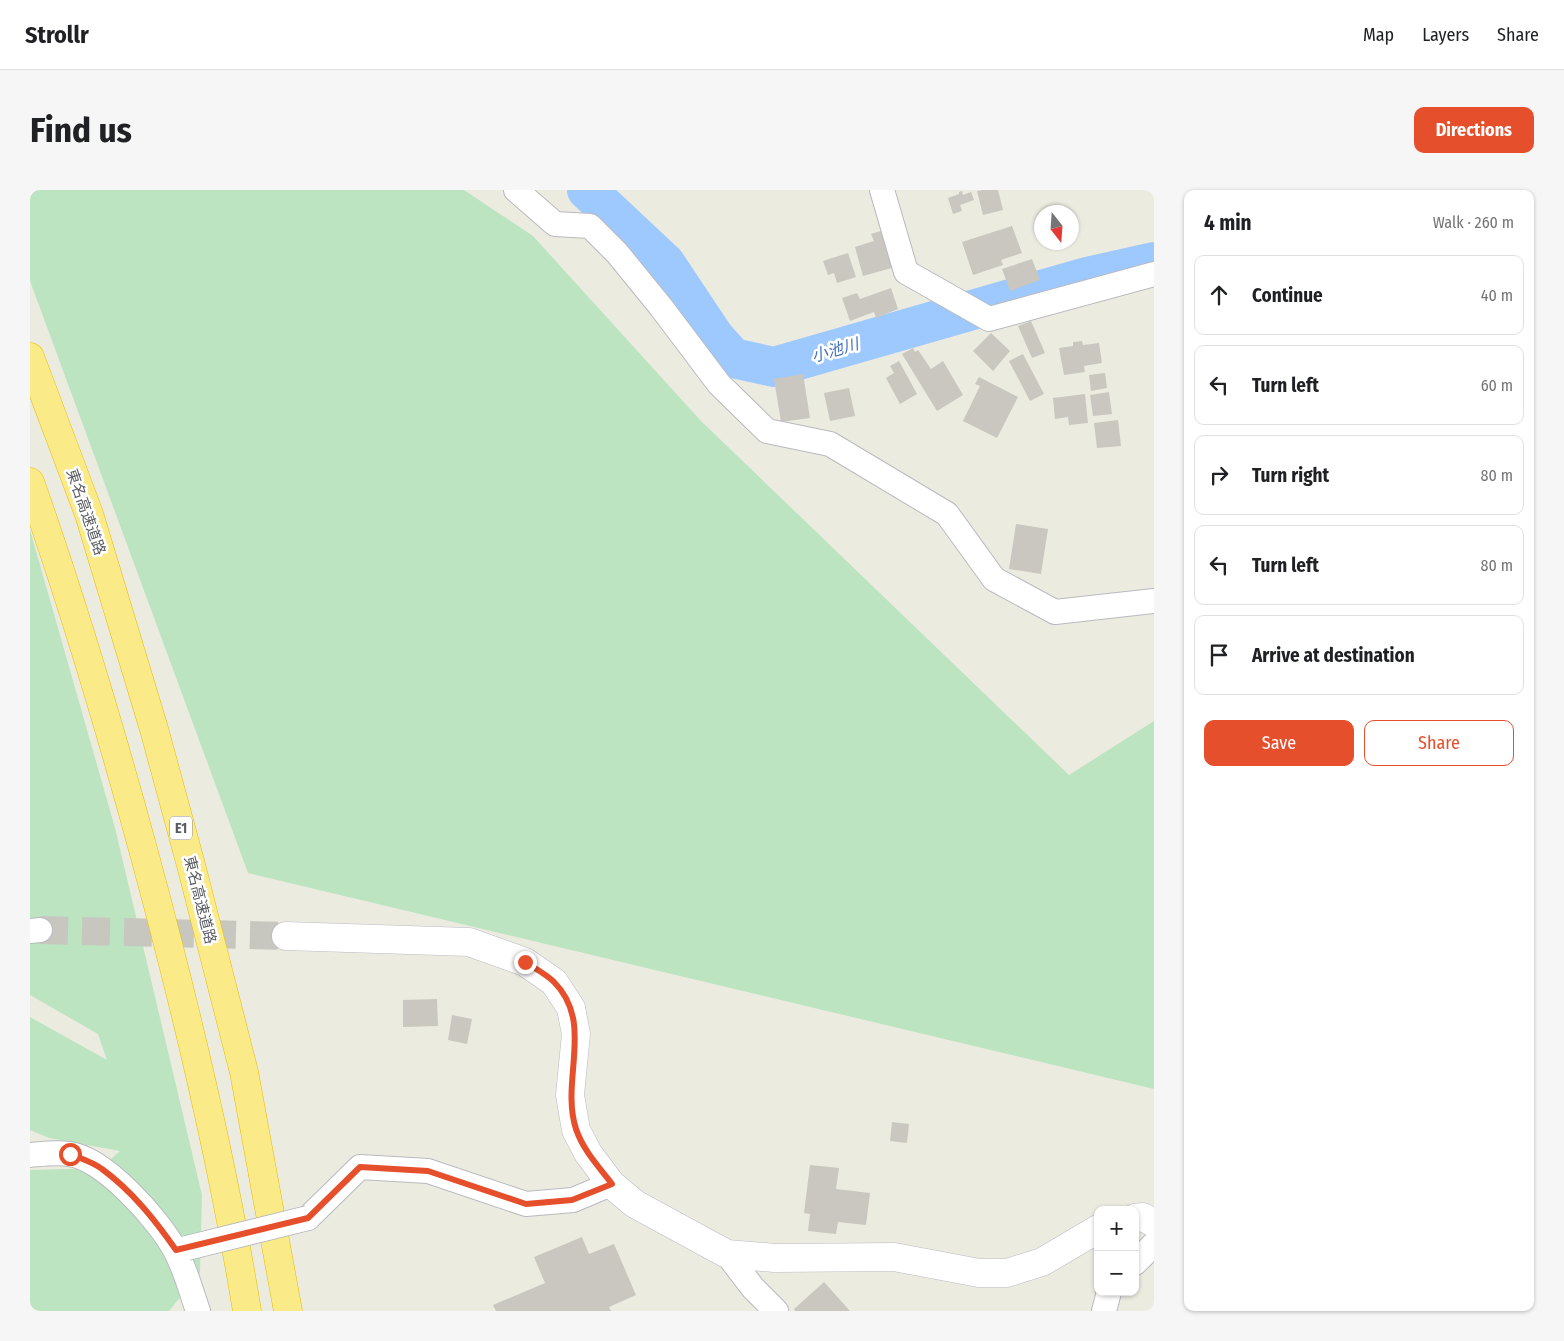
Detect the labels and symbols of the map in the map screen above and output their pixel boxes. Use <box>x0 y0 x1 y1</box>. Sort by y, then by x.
north arrow <box>1034 205 1079 250</box>
water label: 小池川 <box>809 334 863 366</box>
street label: 東名高速道路 <box>63 467 109 557</box>
road number: E1 <box>170 816 192 840</box>
street label: 東名高速道路 <box>180 854 220 946</box>
route end <box>514 951 537 974</box>
route start <box>59 1143 82 1166</box>

